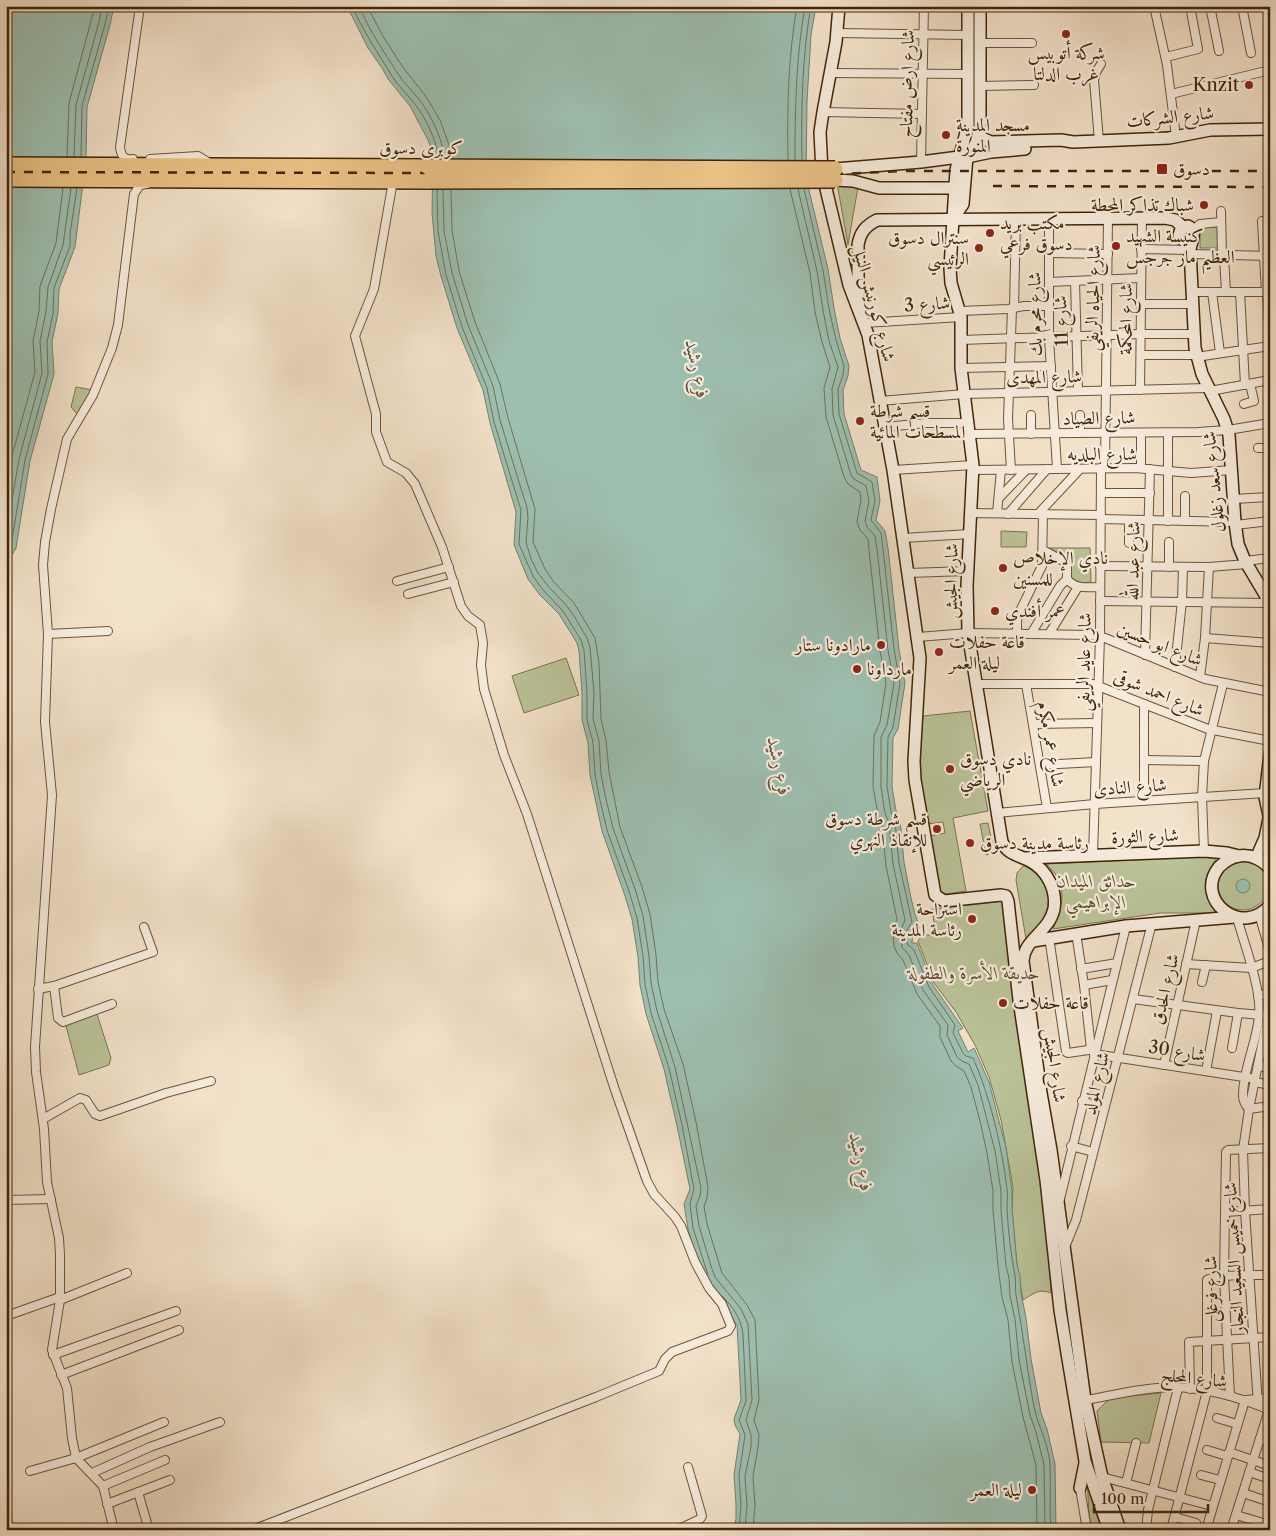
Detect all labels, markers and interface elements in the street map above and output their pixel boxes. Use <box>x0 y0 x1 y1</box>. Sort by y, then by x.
marker: شركة أتوبيس غرب الدلتا <box>1060 28 1072 40</box>
street label: شارع ارض مفتاح <box>895 30 924 138</box>
place label: شركة أتوبيس غرب الدلتا <box>1027 40 1105 87</box>
place label: Knzit <box>1193 74 1240 96</box>
marker: Knzit <box>1243 79 1255 91</box>
street label: شارع الشركات <box>1125 101 1215 137</box>
place label: مسجد المدينة المنورة <box>956 114 1030 157</box>
marker: مسجد المدينة المنورة <box>940 129 952 141</box>
street label: كوبرى دسوق <box>379 137 463 159</box>
place label: دسوق <box>1173 158 1210 180</box>
marker: دسوق <box>1155 162 1169 176</box>
place label: شباك تذاكر المحطة <box>1091 194 1194 216</box>
marker: شباك تذاكر المحطة <box>1198 199 1210 211</box>
place label: مكتب بريد دسوق فرعي <box>1000 212 1072 259</box>
place label: كنيسة الشهيد العظيم مار جرجس <box>1126 225 1235 275</box>
place label: سنترال دسوق الرئيسي <box>888 227 969 276</box>
marker: مكتب بريد دسوق فرعي <box>984 227 996 239</box>
marker: كنيسة الشهيد العظيم مار جرجس <box>1110 240 1122 252</box>
street label: شارع كورنيش النيل <box>844 242 900 365</box>
marker: سنترال دسوق الرئيسي <box>973 242 985 254</box>
street label: شارع الحياه الريفي <box>1081 245 1112 351</box>
street label: شارع محرم بك <box>1023 272 1052 356</box>
street label: شارع المحكمة <box>1115 283 1141 355</box>
street label: شارع 3 <box>903 291 951 321</box>
street label: شارع 11 <box>1049 295 1077 347</box>
water label: فرع رشيد <box>676 338 715 401</box>
street label: شارع المهدى <box>1006 365 1082 393</box>
place label: قسم شرطة المسطحات المائية <box>870 400 965 443</box>
street label: شارع الصياد <box>1062 406 1136 434</box>
marker: قسم شرطة المسطحات المائية <box>854 415 866 427</box>
street label: شارع سعد زغلول <box>1198 430 1234 534</box>
street label: شارع البلديه <box>1067 443 1137 469</box>
street label: شارع عبد الله <box>1118 521 1149 601</box>
street label: شارع الجيش <box>939 543 967 619</box>
place label: نادي الإخلاص للمسنين <box>1013 547 1108 590</box>
marker: نادي الإخلاص للمسنين <box>997 562 1009 574</box>
place label: عمر أفندي <box>1005 598 1065 626</box>
marker: عمر أفندي <box>989 605 1001 617</box>
street label: شارع عايد الريفي <box>1072 613 1103 712</box>
street label: شارع ابو حسين <box>1113 617 1206 675</box>
place label: قاعة حفلات ليلة العمر <box>947 631 1025 675</box>
place label: مارادونا ستار <box>793 634 871 656</box>
marker: مارادونا ستار <box>875 639 887 651</box>
marker: قاعة حفلات ليلة العمر <box>933 646 945 658</box>
place label: مارداونا <box>867 658 912 680</box>
marker: مارداونا <box>851 663 863 675</box>
street label: شارع احمد شوقى <box>1109 665 1207 725</box>
street label: شارع عمر مكرم <box>1028 699 1069 790</box>
water label: فرع رشيد <box>758 735 797 798</box>
place label: نادي دسوق الرياضي <box>960 748 1031 797</box>
marker: نادي دسوق الرياضي <box>944 763 956 775</box>
street label: شارع النادى <box>1093 773 1168 805</box>
place label: قسم شرطة دسوق للإنقاذ النهري <box>825 808 927 855</box>
marker: قسم شرطة دسوق للإنقاذ النهري <box>931 823 943 835</box>
street label: شارع الثورة <box>1111 824 1179 852</box>
place label: رئاسة مدينة دسوق <box>980 832 1089 855</box>
marker: رئاسة مدينة دسوق <box>964 837 976 849</box>
park label: حدائق الميدان الإبراهيمي <box>1056 870 1136 919</box>
place label: استراحة رئاسة المدينة <box>892 898 962 942</box>
marker: استراحة رئاسة المدينة <box>966 913 978 925</box>
street label: شارع الحدق <box>1146 951 1188 1028</box>
park label: حديقة الأسرة والطفولة <box>906 960 1040 985</box>
place label: قاعة حفلات <box>1013 992 1089 1014</box>
marker: قاعة حفلات <box>997 997 1009 1009</box>
street label: شارع الجيش <box>1035 1026 1071 1104</box>
street label: شارع 30 <box>1146 1036 1207 1070</box>
street label: شارع المولد <box>1078 1049 1118 1118</box>
water label: فرع رشيد <box>840 1131 879 1194</box>
street label: شارع خميس السعيد النجار <box>1219 1181 1253 1336</box>
street label: شارع فرغلى <box>1199 1255 1227 1322</box>
street label: شارع المحلج <box>1159 1364 1228 1397</box>
place label: ليلة العمر <box>969 1479 1022 1502</box>
scale bar <box>1094 1481 1207 1513</box>
marker: ليلة العمر <box>1026 1484 1038 1496</box>
text: 100 m <box>1101 1489 1144 1508</box>

